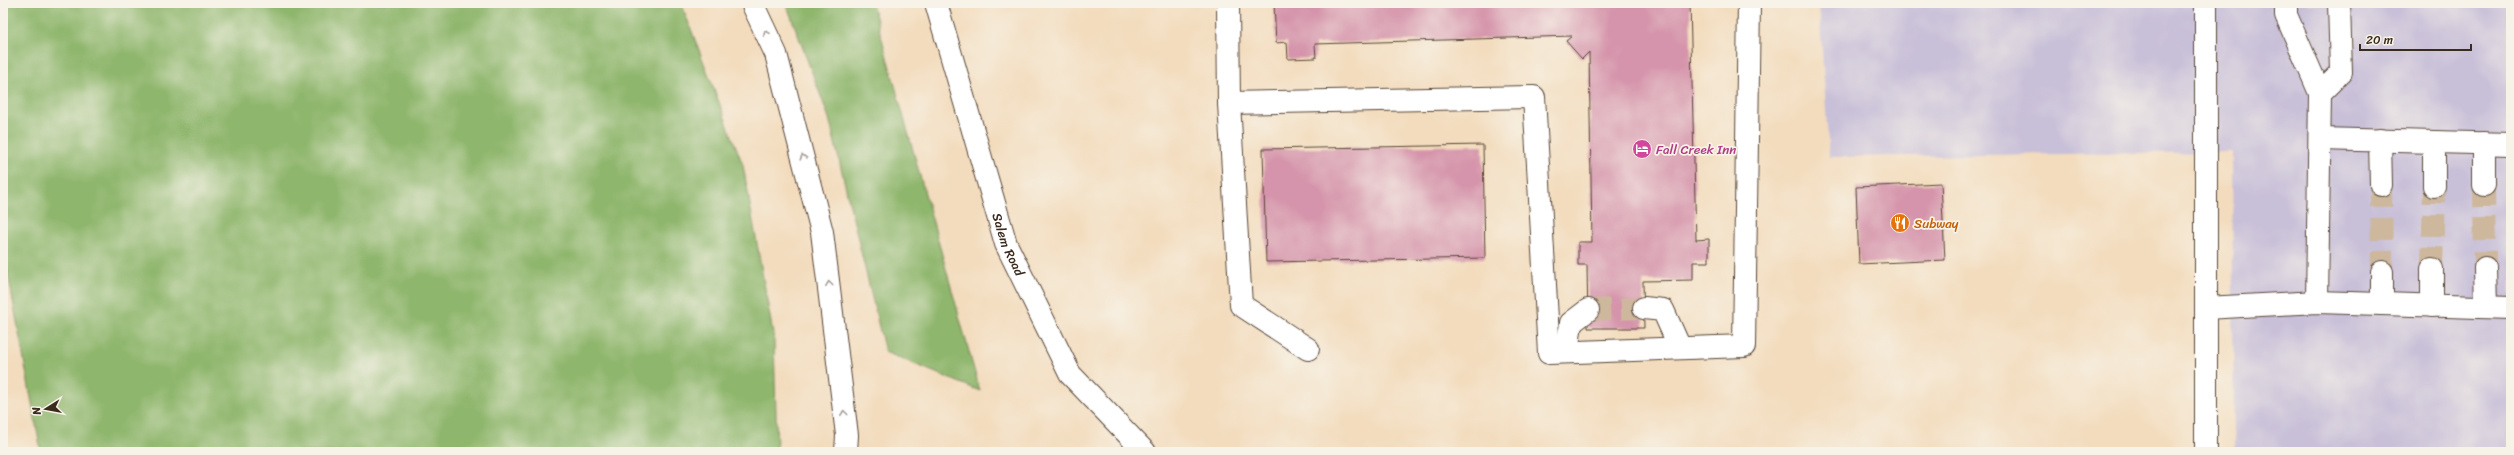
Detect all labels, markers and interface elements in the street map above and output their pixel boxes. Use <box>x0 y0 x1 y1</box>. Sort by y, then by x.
scale bar <box>2360 26 2471 52</box>
one-way arrow <box>763 29 771 37</box>
text: 20 m <box>2366 29 2393 51</box>
hotel icon: Fall Creek Inn <box>1631 138 1653 160</box>
place label: Fall Creek Inn <box>1656 138 1736 161</box>
one-way arrow <box>799 154 808 161</box>
street label: Salem Road <box>986 210 1031 281</box>
restaurant icon: Subway <box>1889 212 1911 234</box>
place label: Subway <box>1914 212 1959 235</box>
one-way arrow <box>825 281 834 287</box>
north arrow <box>26 389 66 429</box>
text: N <box>27 405 47 417</box>
one-way arrow <box>840 410 849 416</box>

